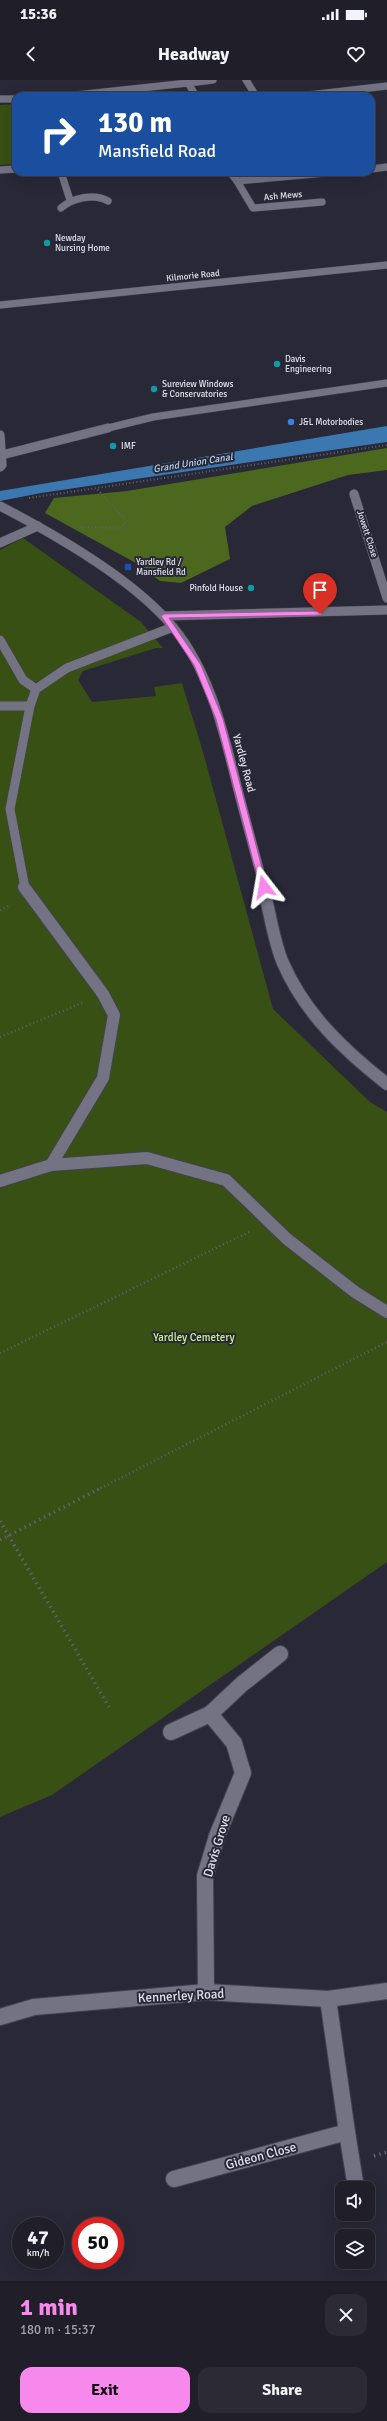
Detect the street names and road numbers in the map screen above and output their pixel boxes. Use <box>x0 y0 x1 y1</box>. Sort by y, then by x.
street label: Ash Mews <box>263 189 303 203</box>
street label: Kilmorie Road <box>166 268 221 284</box>
street label: Jowett Close <box>354 509 380 559</box>
street label: Yardley Road <box>230 732 258 794</box>
street label: Davis Grove <box>200 1813 234 1879</box>
street label: Kennerley Road <box>137 1986 225 2006</box>
street label: Gideon Close <box>224 2139 298 2173</box>

